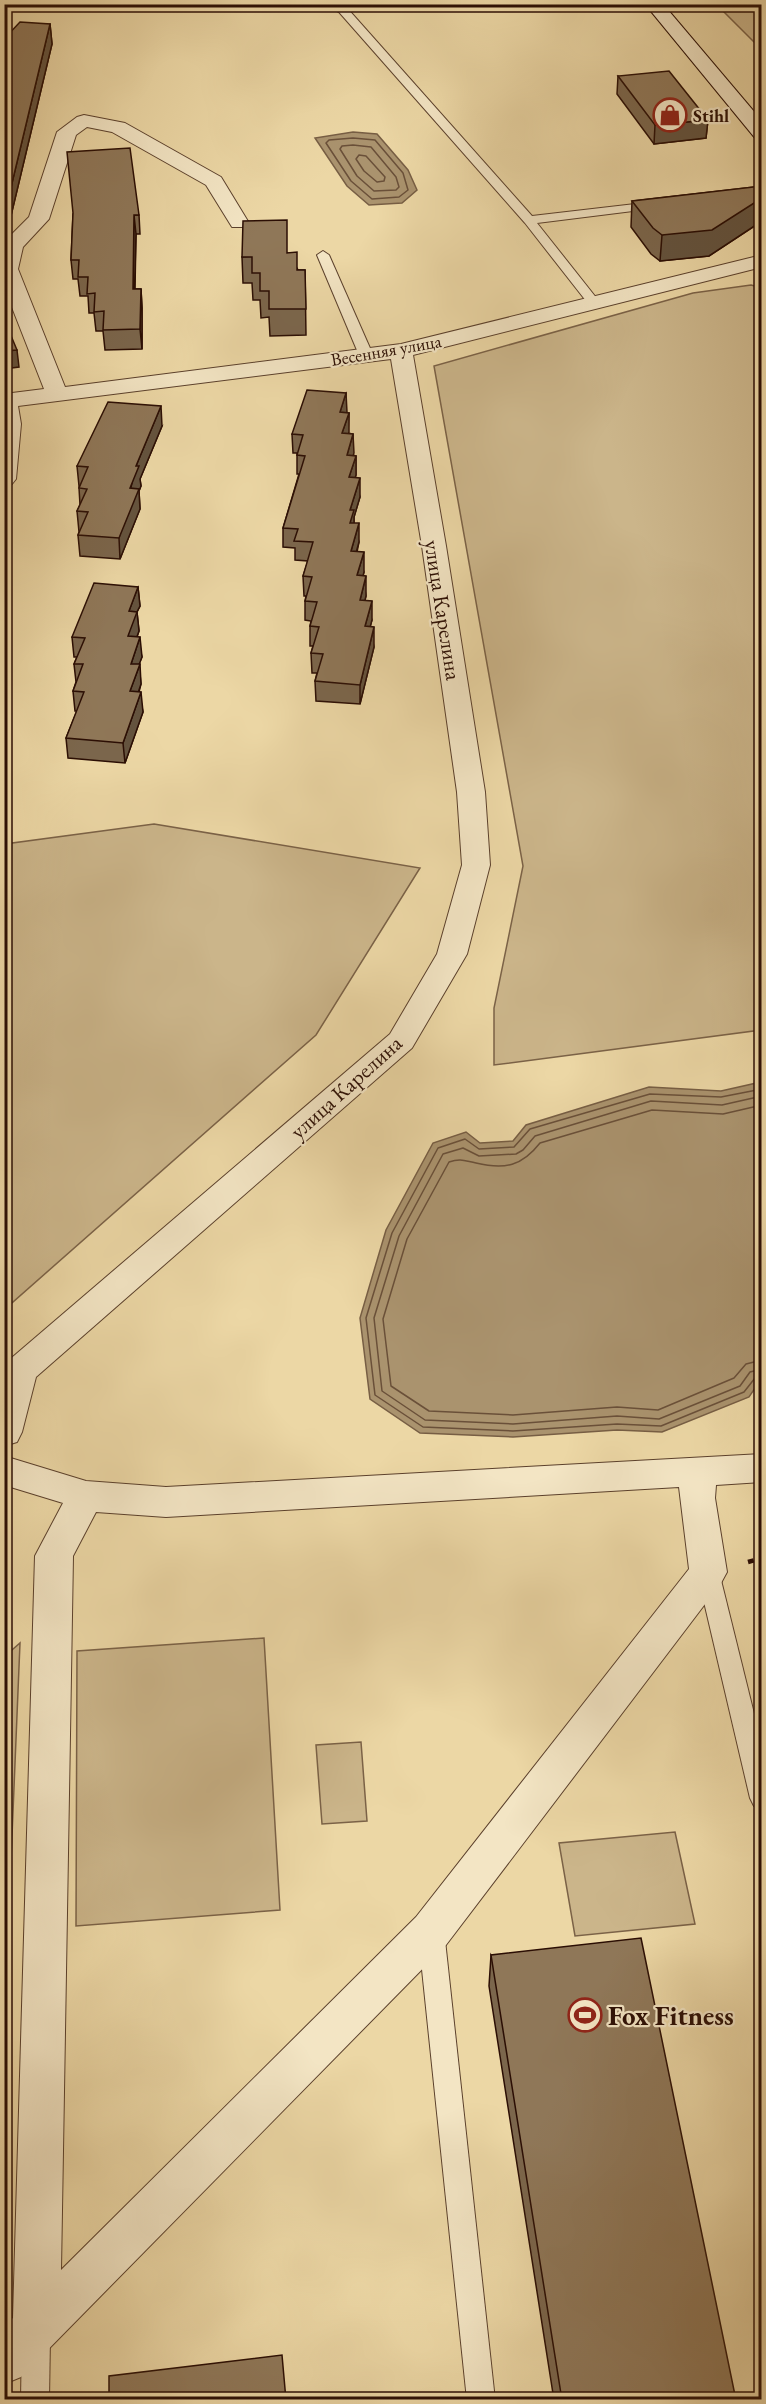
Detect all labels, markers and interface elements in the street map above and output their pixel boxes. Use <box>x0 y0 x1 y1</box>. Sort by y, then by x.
shop icon: Stihl <box>652 97 688 133</box>
place label: Stihl <box>693 104 729 127</box>
street label: Весенняя улица <box>329 329 444 371</box>
street label: улица Карелина <box>418 538 468 682</box>
street label: улица Карелина <box>284 1029 408 1145</box>
sports icon: Fox Fitness <box>567 1997 603 2033</box>
place label: Fox Fitness <box>608 1998 734 2033</box>

